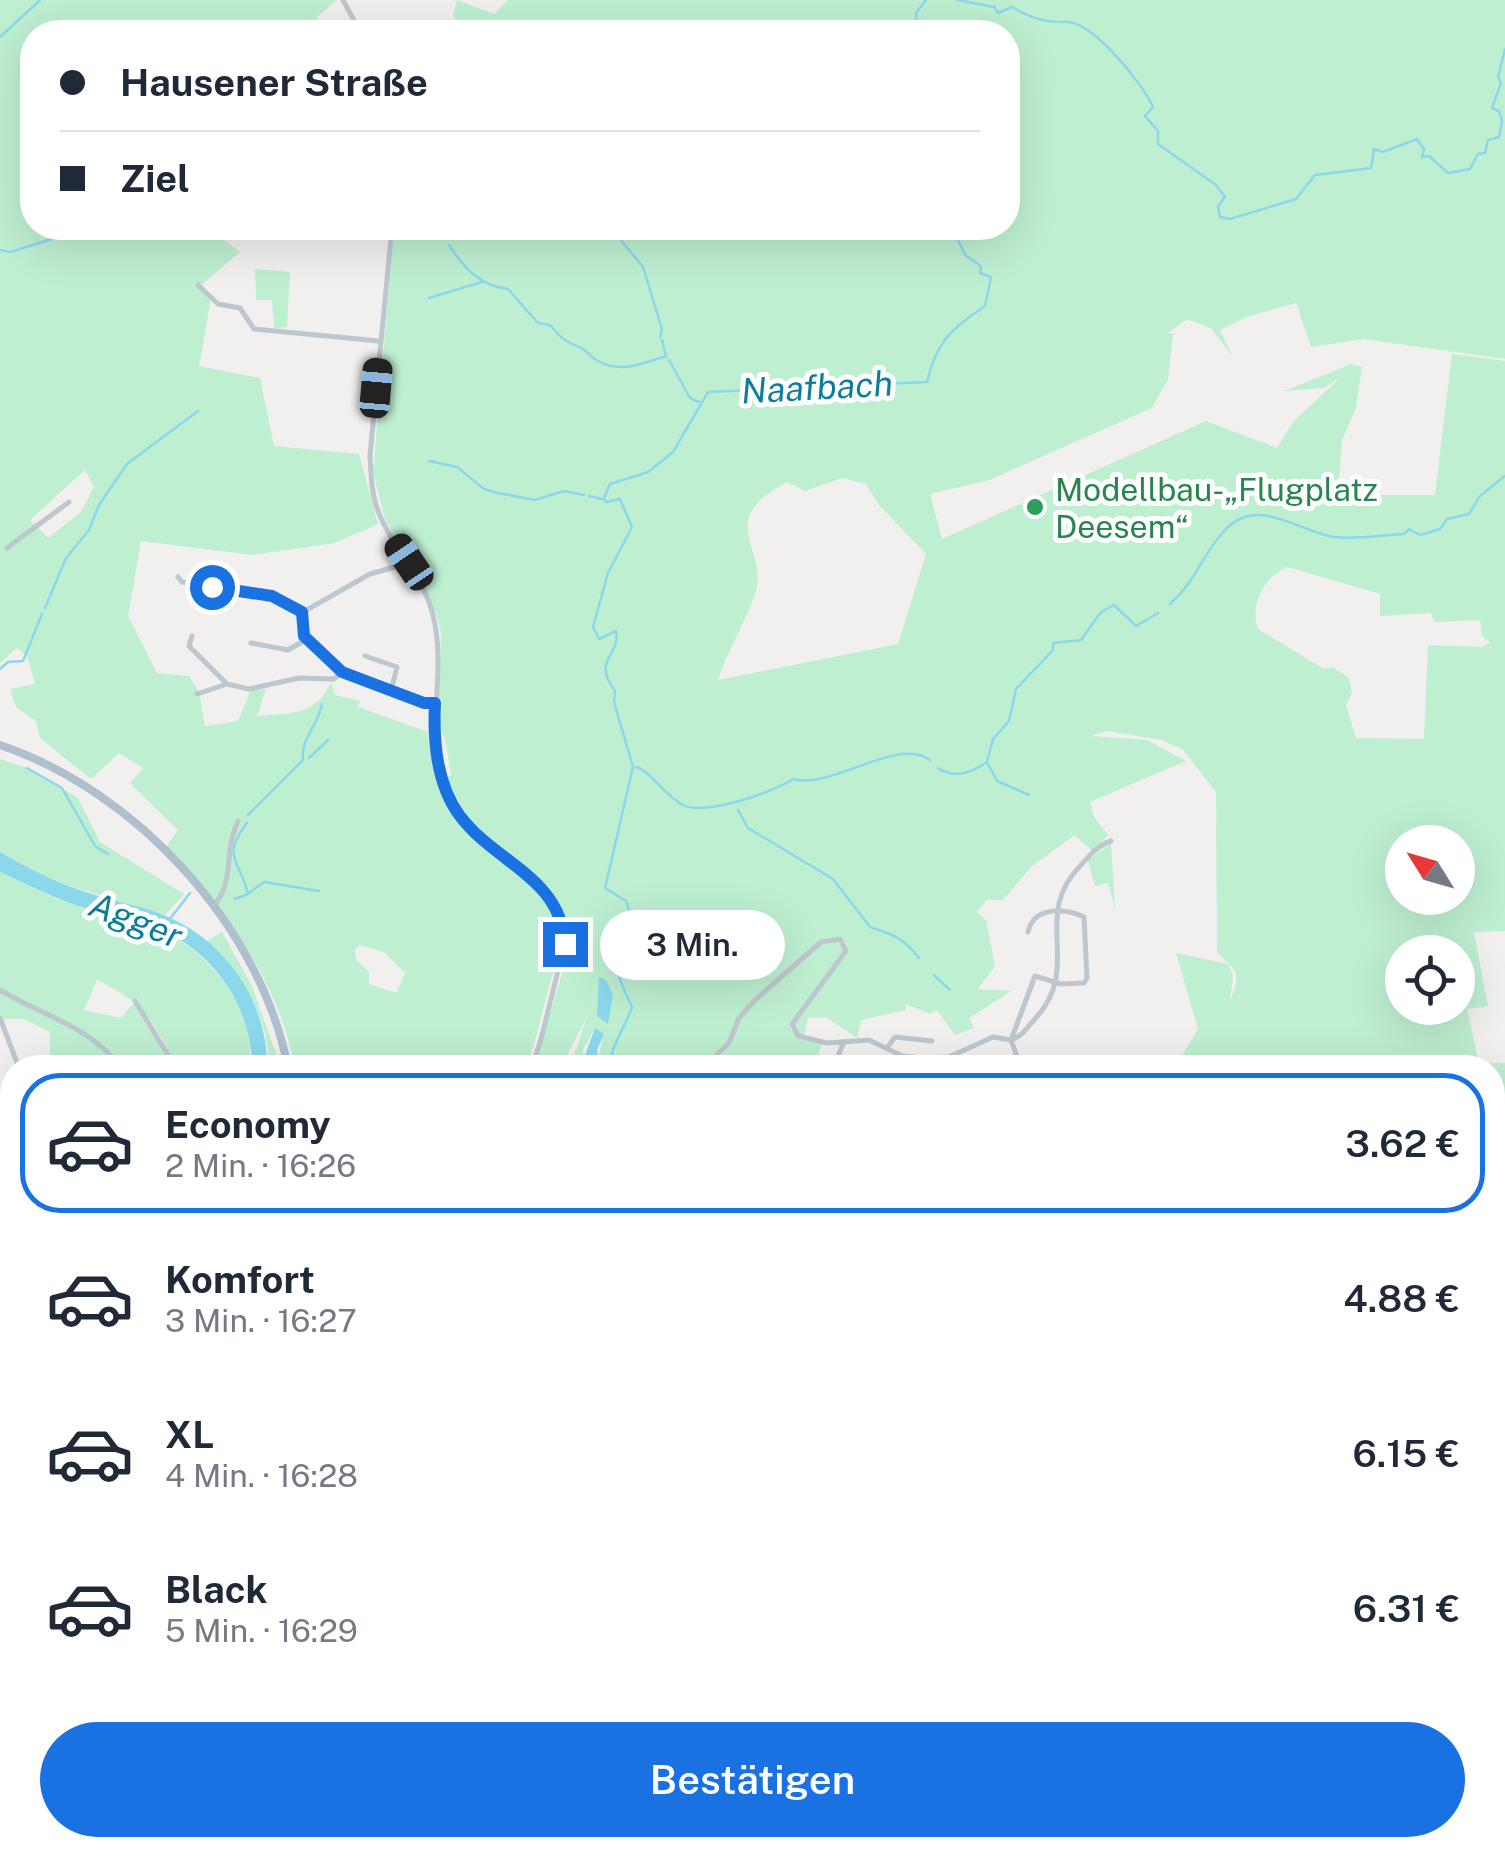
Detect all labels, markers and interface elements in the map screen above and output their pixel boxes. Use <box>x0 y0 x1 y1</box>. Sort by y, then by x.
text: Hausener Straße <box>120 60 428 105</box>
text: Ziel <box>120 156 190 201</box>
car <box>358 357 394 419</box>
water label: Naafbach <box>740 363 894 411</box>
place label: Modellbau-„Flugplatz Deesem“ <box>1055 471 1378 545</box>
marker: Modellbau-„Flugplatz Deesem“ <box>1024 496 1046 518</box>
car <box>380 529 438 595</box>
route start <box>190 565 235 610</box>
north arrow <box>1385 825 1475 915</box>
map controls <box>1385 825 1475 1025</box>
water label: Agger <box>84 884 189 957</box>
callout: 3 Min. <box>600 909 785 979</box>
route end <box>543 922 588 967</box>
text: 3 Min. <box>646 926 739 963</box>
button: locate <box>1385 935 1475 1025</box>
icon: car <box>45 1098 135 1188</box>
text: Economy <box>165 1102 331 1147</box>
text: 3.62 € <box>1345 1121 1460 1166</box>
text: 2 Min. · 16:26 <box>165 1147 356 1184</box>
icon: car <box>45 1253 135 1343</box>
text: Komfort <box>165 1257 315 1302</box>
text: 4.88 € <box>1343 1276 1460 1321</box>
text: 3 Min. · 16:27 <box>165 1302 357 1339</box>
icon: car <box>45 1408 135 1498</box>
text: XL <box>165 1412 214 1457</box>
text: 6.15 € <box>1352 1431 1460 1476</box>
text: 4 Min. · 16:28 <box>165 1457 358 1494</box>
icon: car <box>45 1563 135 1653</box>
text: Black <box>165 1567 268 1612</box>
text: 6.31 € <box>1353 1586 1460 1631</box>
text: 5 Min. · 16:29 <box>165 1612 358 1649</box>
button: Bestätigen <box>40 1722 1465 1837</box>

